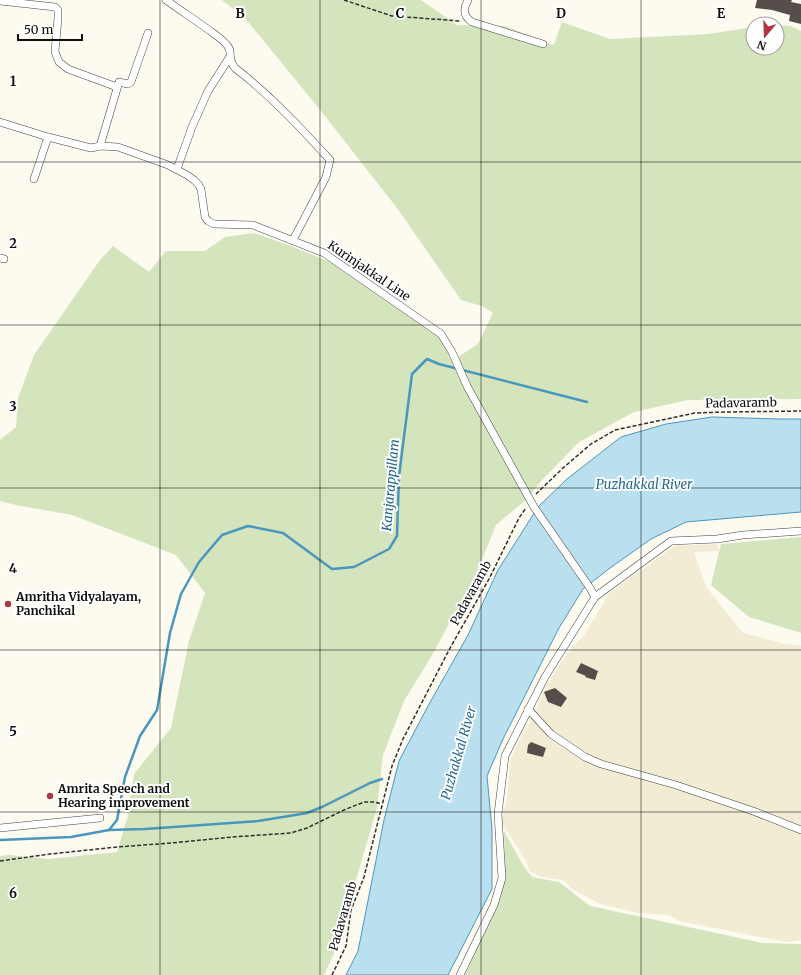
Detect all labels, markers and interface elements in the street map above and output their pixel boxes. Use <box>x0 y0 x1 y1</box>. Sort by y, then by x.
text: B <box>235 5 245 22</box>
text: C <box>396 5 405 22</box>
text: D <box>556 5 566 22</box>
text: E <box>717 5 726 22</box>
scale bar <box>18 16 82 42</box>
north arrow <box>745 16 785 56</box>
text: 50 m <box>24 22 53 37</box>
text: N <box>755 37 768 53</box>
text: 1 <box>10 73 16 90</box>
text: 2 <box>9 235 17 252</box>
street label: Kurinjakkal Line <box>325 237 413 304</box>
street label: Padavaramb <box>705 394 777 411</box>
text: 3 <box>9 398 17 415</box>
water label: Kanjarappillam <box>378 438 403 533</box>
water label: Puzhakkal River <box>596 476 693 493</box>
street label: Padavaramb <box>447 558 494 628</box>
text: 4 <box>9 560 18 577</box>
place label: Amritha Vidyalayam, Panchikal <box>15 589 141 618</box>
marker: Amritha Vidyalayam, Panchikal <box>3 599 13 609</box>
water label: Puzhakkal River <box>437 704 480 802</box>
text: 5 <box>9 723 17 740</box>
place label: Amrita Speech and Hearing improvement <box>57 781 190 810</box>
marker: Amrita Speech and Hearing improvement <box>45 791 55 801</box>
street label: Padavaramb <box>325 879 360 952</box>
text: 6 <box>9 885 17 902</box>

